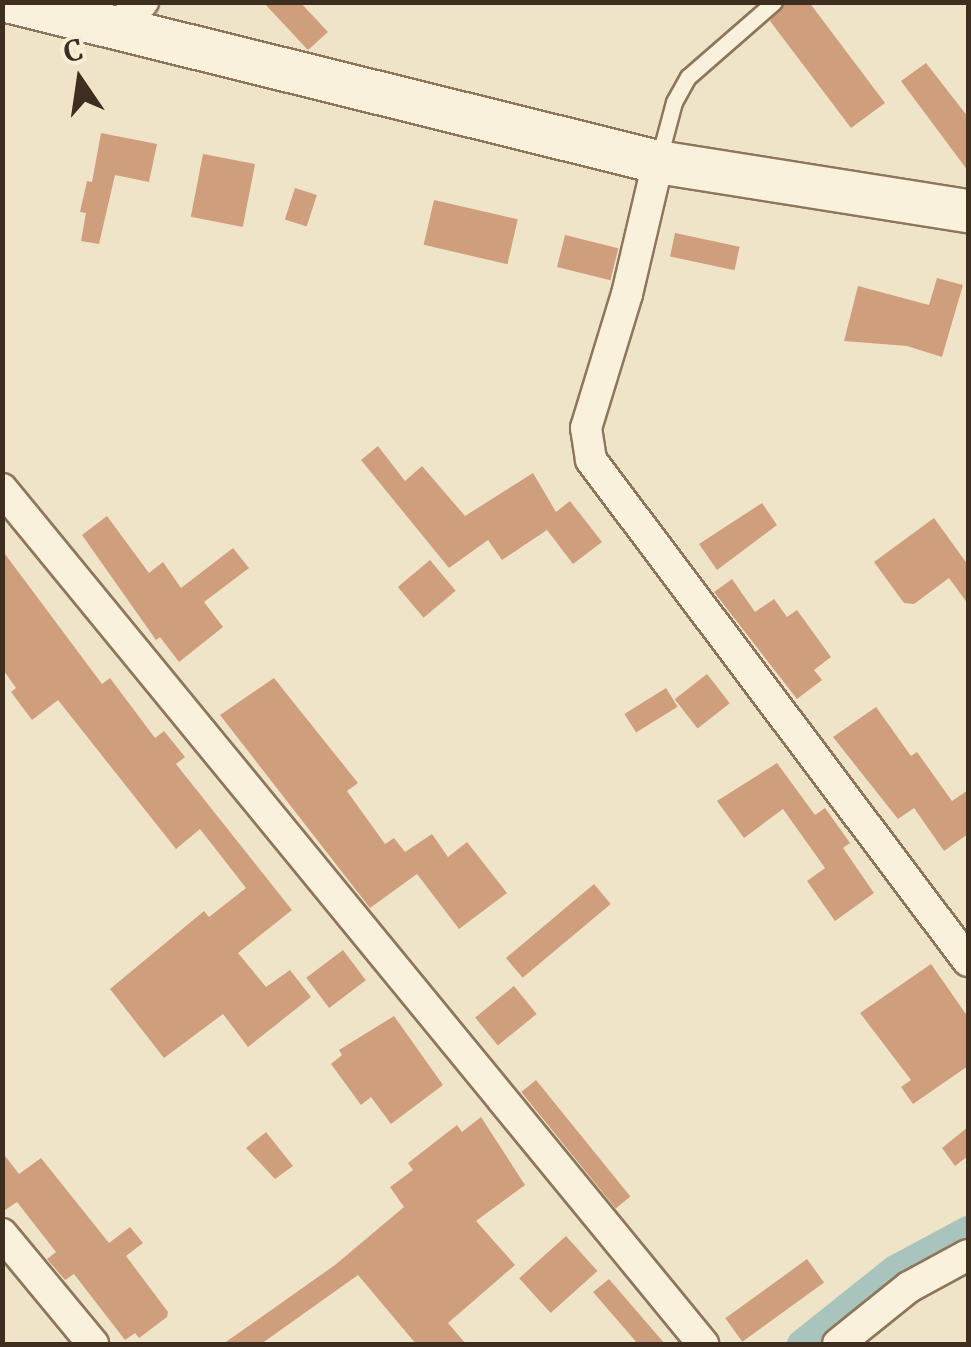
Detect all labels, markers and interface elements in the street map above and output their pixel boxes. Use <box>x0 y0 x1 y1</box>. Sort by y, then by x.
north arrow <box>30 30 130 130</box>
text: С <box>60 31 86 70</box>

